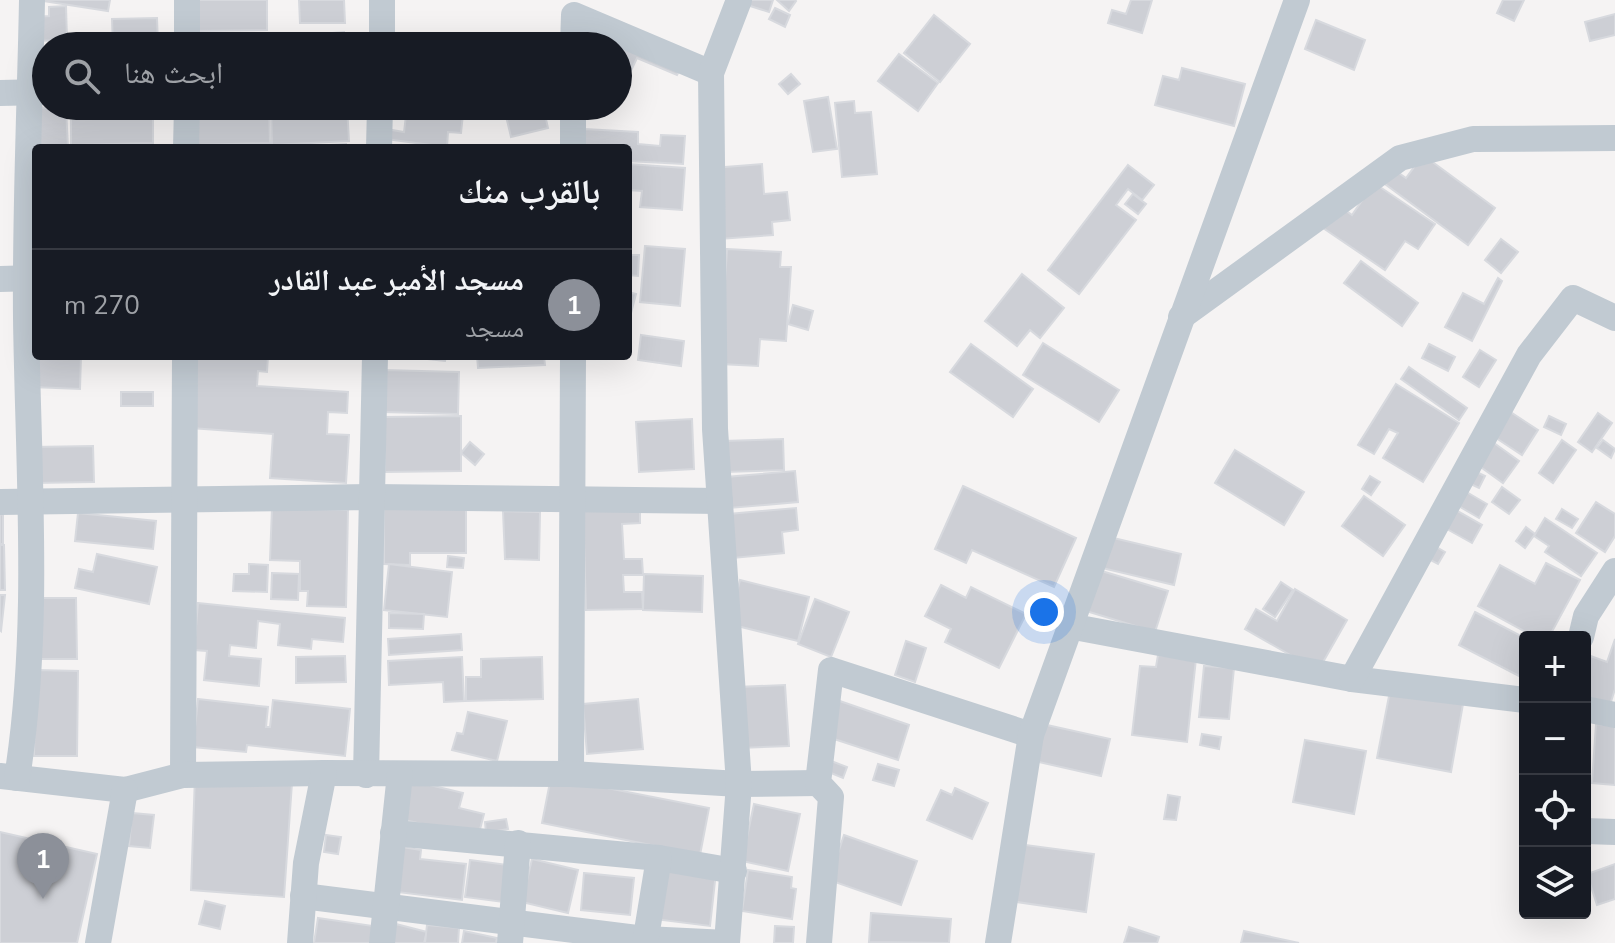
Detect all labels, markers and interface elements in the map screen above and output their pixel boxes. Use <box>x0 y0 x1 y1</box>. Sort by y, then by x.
search box <box>32 32 632 120</box>
text: ابحث هنا <box>124 53 223 94</box>
icon: search <box>60 54 104 98</box>
text: بالقرب منك <box>458 169 600 215</box>
text: مسجد اﻷمير عبد القادر <box>269 260 524 301</box>
text: 270 m <box>64 288 140 323</box>
text: 1 <box>566 288 582 323</box>
text: مسجد <box>465 311 524 346</box>
your location <box>1024 592 1064 632</box>
map controls <box>1519 631 1591 919</box>
button: + <box>1519 631 1591 703</box>
button: − <box>1519 703 1591 775</box>
button: locate <box>1519 775 1591 847</box>
pin: 1 <box>17 833 69 899</box>
button: layers <box>1519 847 1591 919</box>

